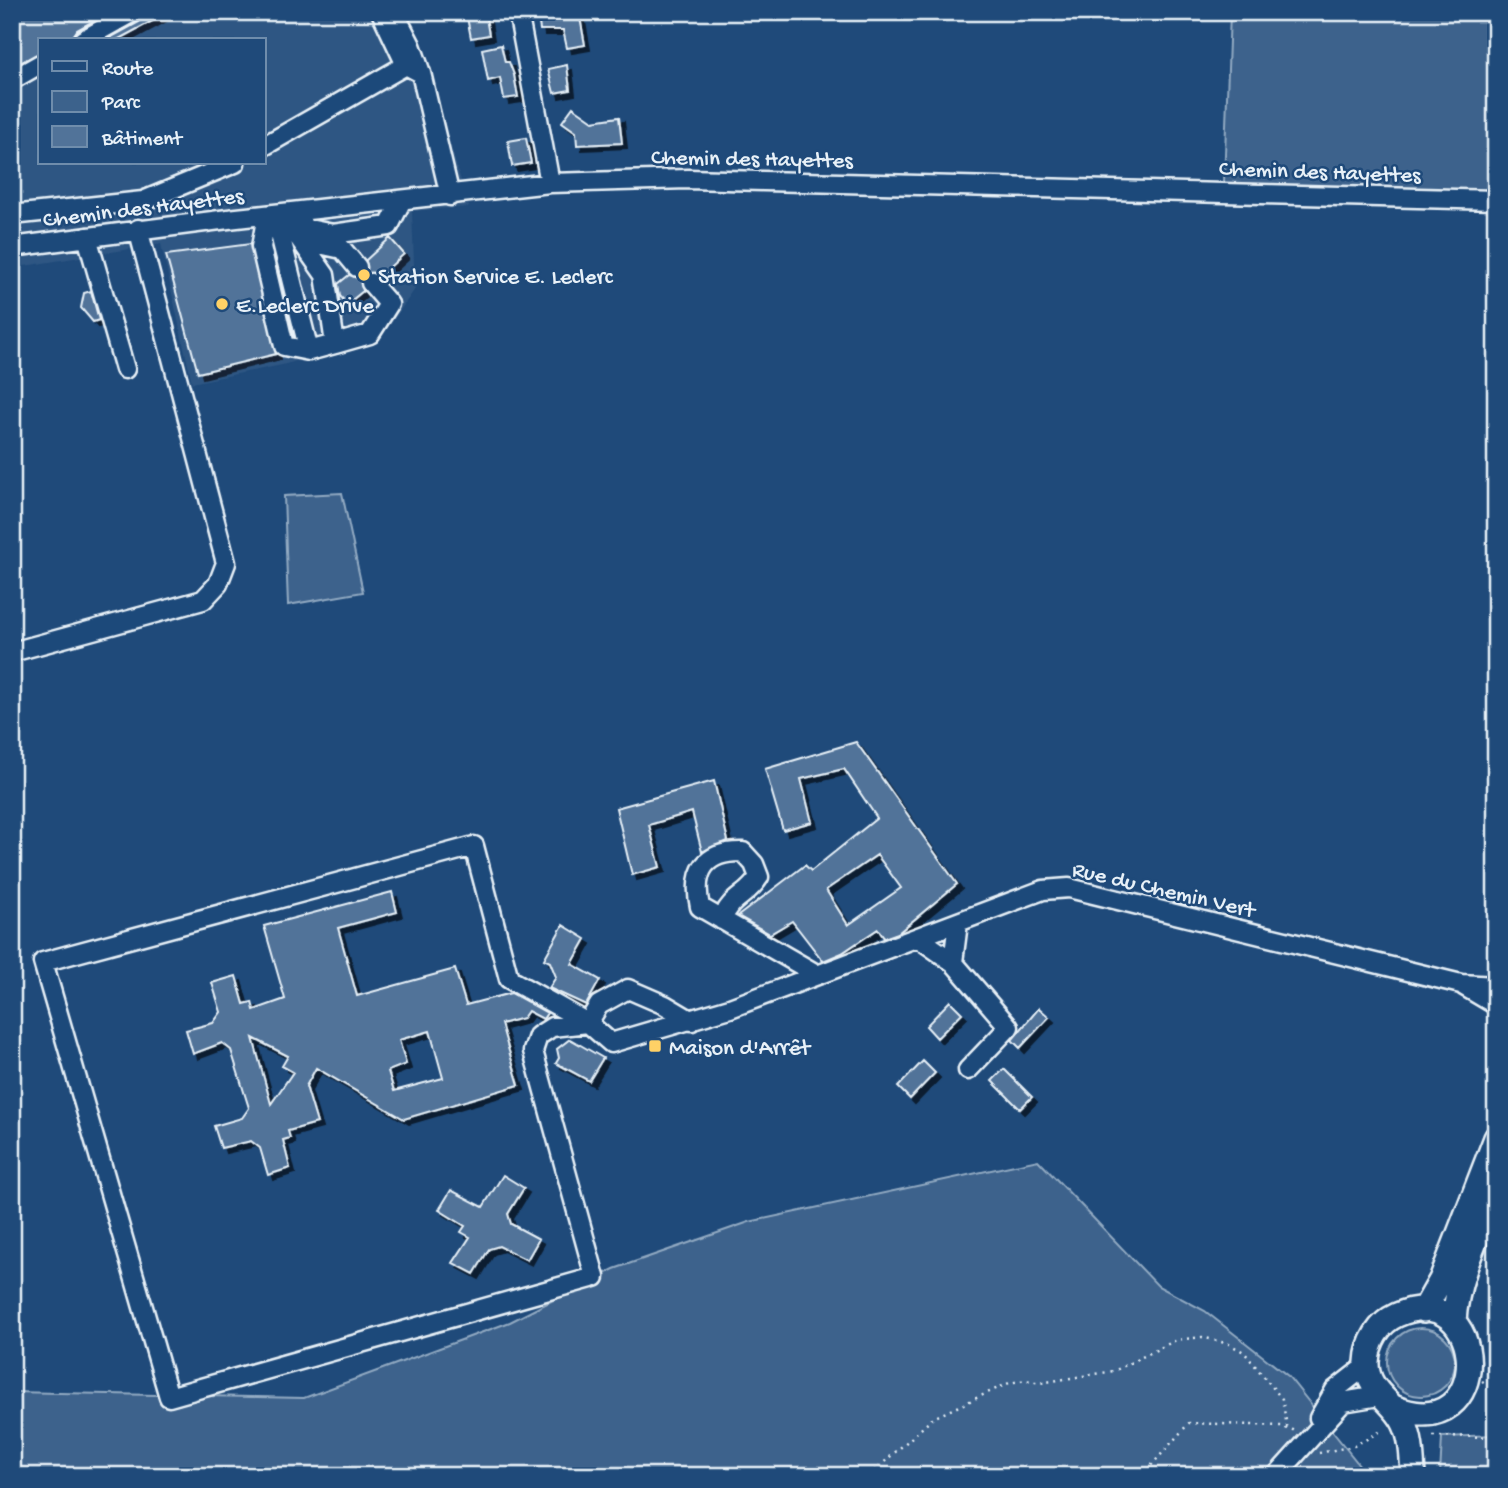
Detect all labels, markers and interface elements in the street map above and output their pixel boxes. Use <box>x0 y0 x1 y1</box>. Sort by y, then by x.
legend <box>38 38 266 164</box>
text: Route <box>102 58 154 83</box>
text: Parc <box>101 92 141 117</box>
text: Bâtiment <box>101 128 184 153</box>
street label: Chemin des Hayettes <box>651 145 854 176</box>
street label: Chemin des Hayettes <box>1219 156 1422 191</box>
street label: Chemin des Hayettes <box>42 184 246 235</box>
place label: Station Service E. Leclerc <box>378 265 614 292</box>
marker: Station Service E. Leclerc <box>356 267 372 283</box>
place label: E.Leclerc Drive <box>236 294 375 321</box>
marker: E.Leclerc Drive <box>214 296 230 312</box>
street label: Rue du Chemin Vert <box>1069 857 1259 926</box>
place label: Maison d'Arrêt <box>669 1036 812 1063</box>
marker: Maison d'Arrêt <box>647 1038 663 1054</box>

